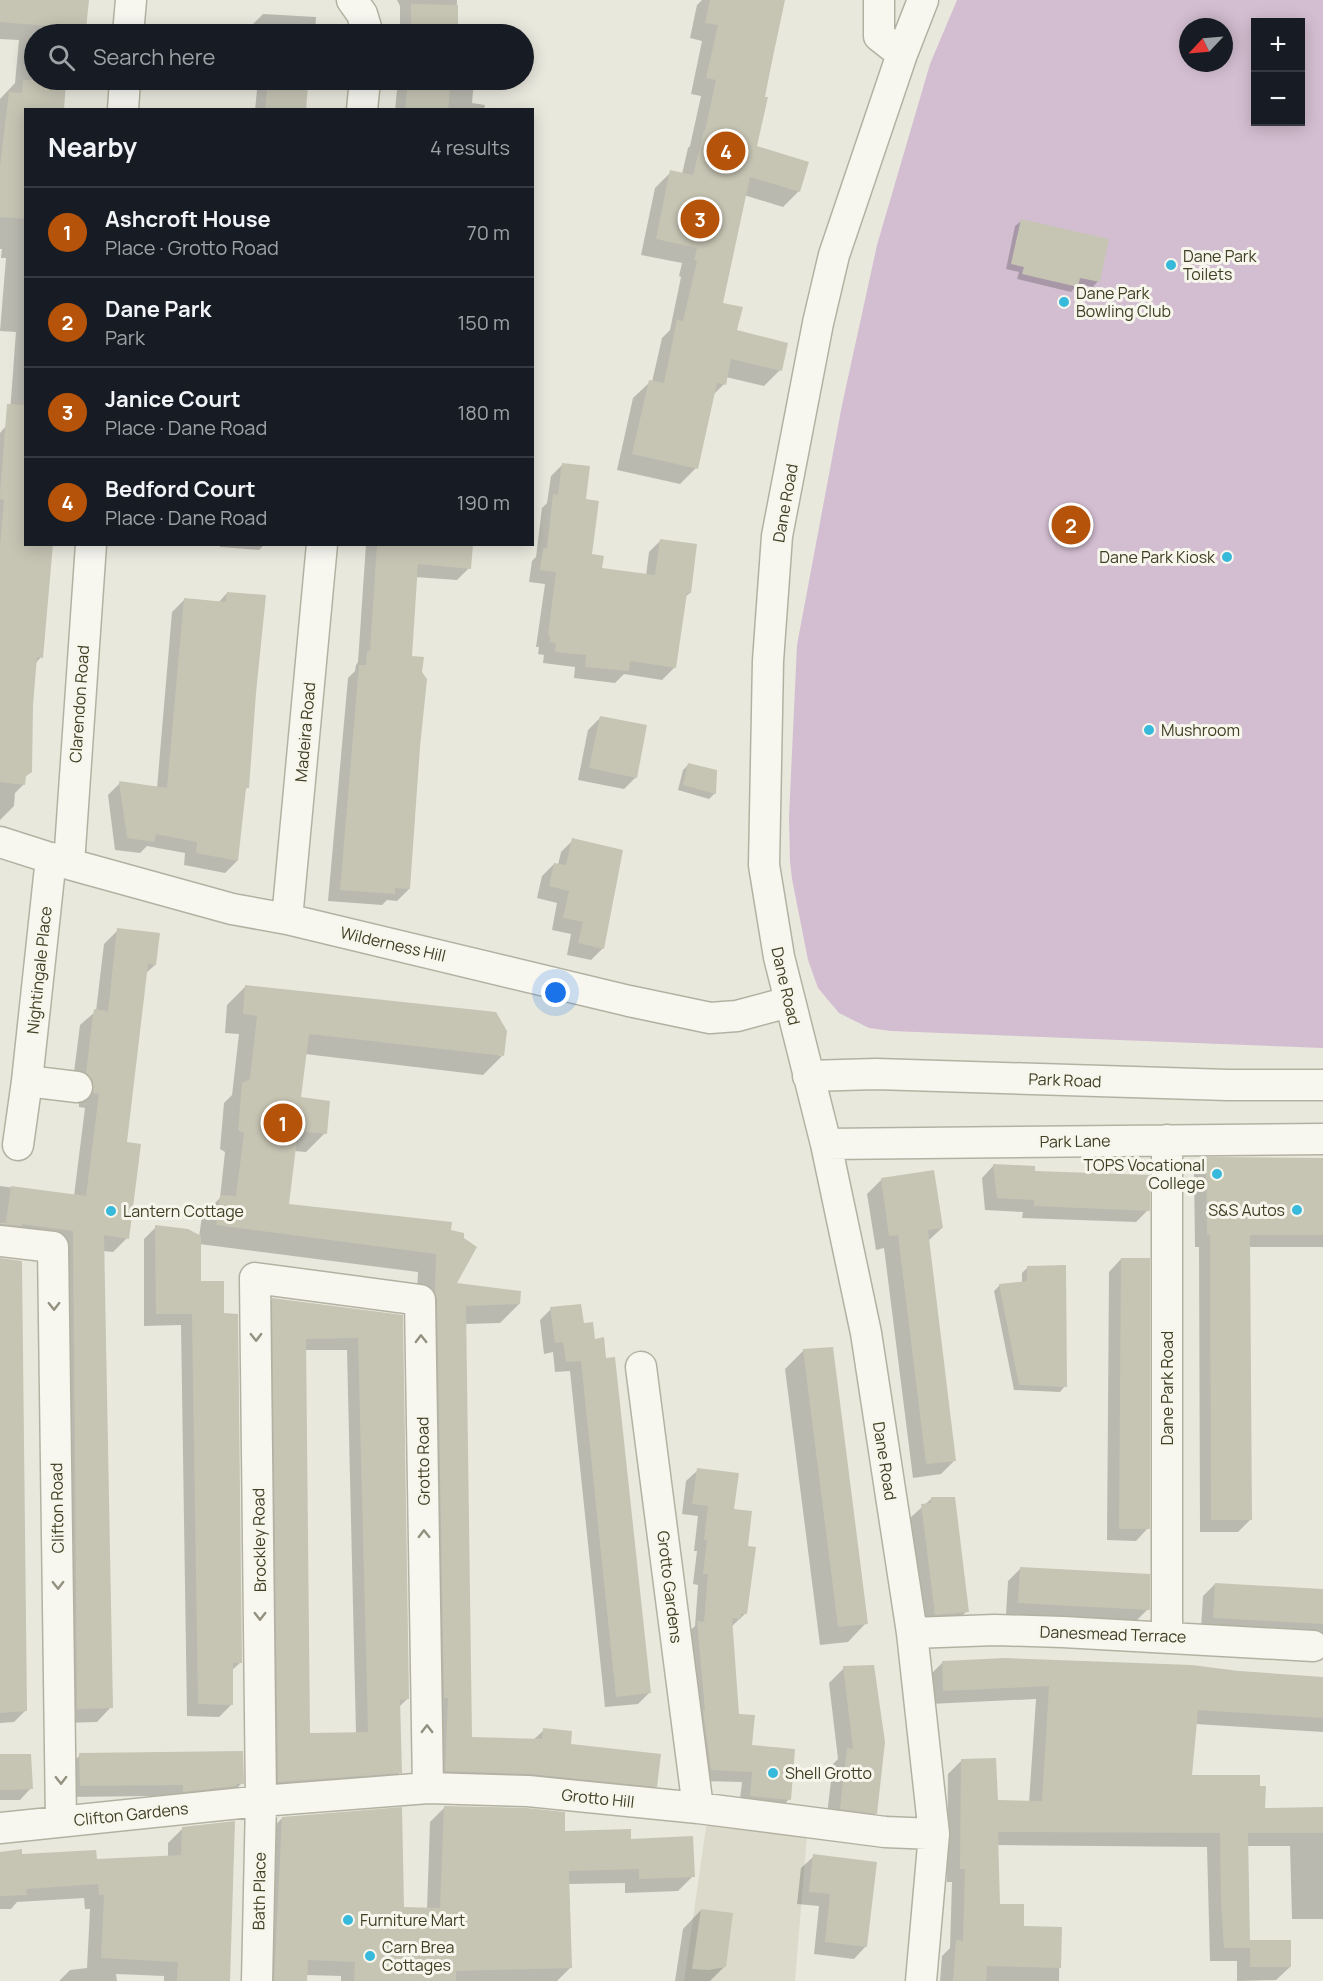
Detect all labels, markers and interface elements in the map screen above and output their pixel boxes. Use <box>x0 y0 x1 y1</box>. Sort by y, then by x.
north arrow <box>1179 18 1233 72</box>
map controls <box>1251 18 1305 126</box>
button: + <box>1251 18 1305 72</box>
search box <box>24 24 534 90</box>
icon: search <box>45 41 78 74</box>
text: Search here <box>93 42 215 72</box>
button: − <box>1251 72 1305 126</box>
pin: 4 <box>706 128 746 174</box>
text: Nearby <box>48 129 137 165</box>
text: 4 results <box>430 134 510 161</box>
pin: 3 <box>680 196 720 242</box>
text: Ashcroft House <box>105 204 271 234</box>
text: 1 <box>63 219 72 246</box>
text: 70 m <box>467 219 510 246</box>
text: Place · Grotto Road <box>105 234 279 261</box>
place label: Dane Park Toilets <box>1183 245 1258 285</box>
marker: Dane Park Toilets <box>1164 258 1178 272</box>
place label: Dane Park Bowling Club <box>1076 282 1171 322</box>
text: Dane Park <box>105 294 211 324</box>
marker: Dane Park Bowling Club <box>1057 295 1071 309</box>
text: 2 <box>62 309 73 336</box>
text: 150 m <box>457 309 510 336</box>
text: Park <box>105 324 145 351</box>
text: Janice Court <box>105 384 241 414</box>
text: 3 <box>62 399 73 426</box>
text: 180 m <box>457 399 510 426</box>
text: Place · Dane Road <box>105 414 267 441</box>
street label: Dane Road <box>767 462 803 544</box>
text: Bedford Court <box>105 474 256 504</box>
text: 4 <box>61 489 74 516</box>
text: 190 m <box>457 489 510 516</box>
pin: 2 <box>1052 502 1090 548</box>
text: Place · Dane Road <box>105 504 267 531</box>
place label: Dane Park Kiosk <box>1099 546 1216 568</box>
marker: Dane Park Kiosk <box>1220 550 1234 564</box>
street label: Clarendon Road <box>64 644 94 764</box>
street label: Madeira Road <box>290 681 320 783</box>
place label: Mushroom <box>1161 719 1240 741</box>
marker: Mushroom <box>1142 723 1156 737</box>
street label: Nightingale Place <box>21 905 57 1035</box>
street label: Wilderness Hill <box>338 921 448 967</box>
street label: Dane Road <box>766 945 806 1027</box>
your location <box>541 978 570 1007</box>
street label: Park Road <box>1028 1068 1102 1092</box>
pin: 1 <box>264 1100 302 1146</box>
street label: Park Lane <box>1039 1129 1111 1153</box>
place label: TOPS Vocational College <box>1084 1154 1205 1194</box>
marker: TOPS Vocational College <box>1210 1167 1224 1181</box>
place label: S&S Autos <box>1208 1199 1285 1221</box>
place label: Lantern Cottage <box>123 1200 244 1222</box>
marker: S&S Autos <box>1290 1203 1304 1217</box>
marker: Lantern Cottage <box>104 1204 118 1218</box>
one-way arrow <box>48 1301 60 1310</box>
street label: Dane Park Road <box>1156 1331 1178 1445</box>
one-way arrow <box>250 1332 263 1341</box>
one-way arrow <box>415 1335 427 1344</box>
street label: Grotto Road <box>411 1416 435 1506</box>
street label: Dane Road <box>868 1420 902 1502</box>
street label: Clifton Road <box>45 1462 69 1554</box>
street label: Brockley Road <box>247 1488 271 1592</box>
one-way arrow <box>418 1530 430 1539</box>
street label: Grotto Gardens <box>652 1530 688 1644</box>
one-way arrow <box>52 1580 64 1589</box>
one-way arrow <box>254 1611 266 1620</box>
street label: Danesmead Terrace <box>1039 1620 1187 1648</box>
one-way arrow <box>421 1725 433 1734</box>
place label: Shell Grotto <box>785 1762 872 1784</box>
marker: Shell Grotto <box>766 1766 780 1780</box>
one-way arrow <box>54 1775 67 1784</box>
street label: Grotto Hill <box>561 1783 635 1813</box>
street label: Clifton Gardens <box>73 1797 189 1831</box>
street label: Bath Place <box>247 1852 271 1930</box>
place label: Furniture Mart <box>360 1909 465 1931</box>
marker: Furniture Mart <box>341 1913 355 1927</box>
place label: Carn Brea Cottages <box>382 1936 454 1976</box>
marker: Carn Brea Cottages <box>363 1949 377 1963</box>

